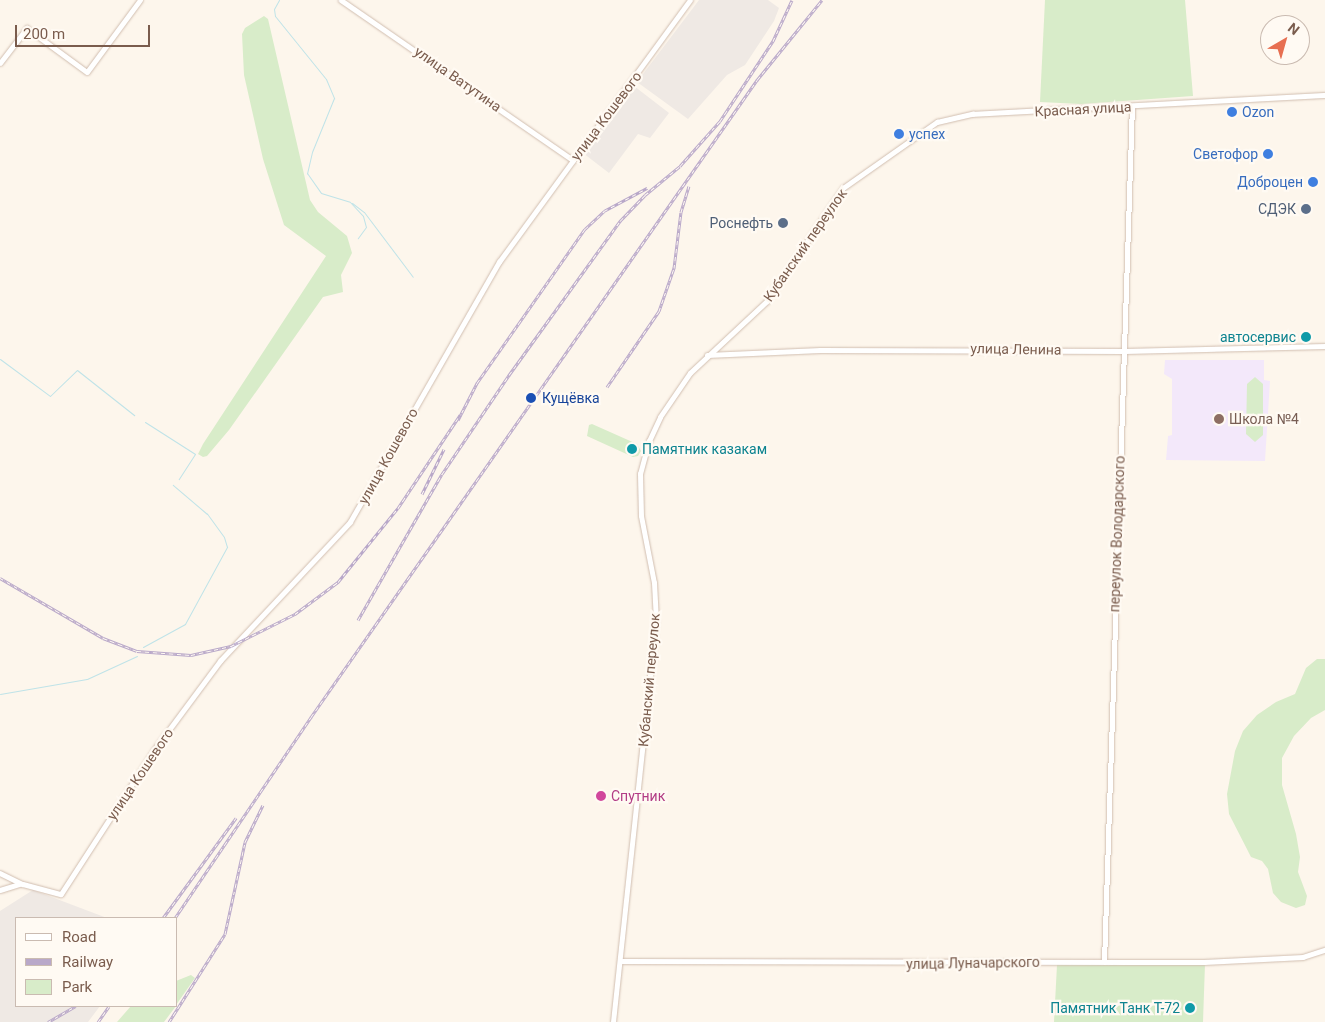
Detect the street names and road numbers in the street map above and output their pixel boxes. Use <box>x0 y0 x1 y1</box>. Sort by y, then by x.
street label: улица Ватутина <box>411 43 505 115</box>
street label: улица Кошевого <box>567 68 645 164</box>
street label: Красная улица <box>1034 98 1132 120</box>
street label: Кубанский переулок <box>760 185 850 305</box>
street label: улица Ленина <box>970 340 1062 358</box>
street label: улица Кошевого <box>355 405 421 507</box>
street label: переулок Володарского <box>1106 455 1128 613</box>
street label: Кубанский переулок <box>635 613 663 747</box>
street label: улица Кошевого <box>103 725 177 823</box>
street label: улица Луначарского <box>906 953 1040 973</box>

